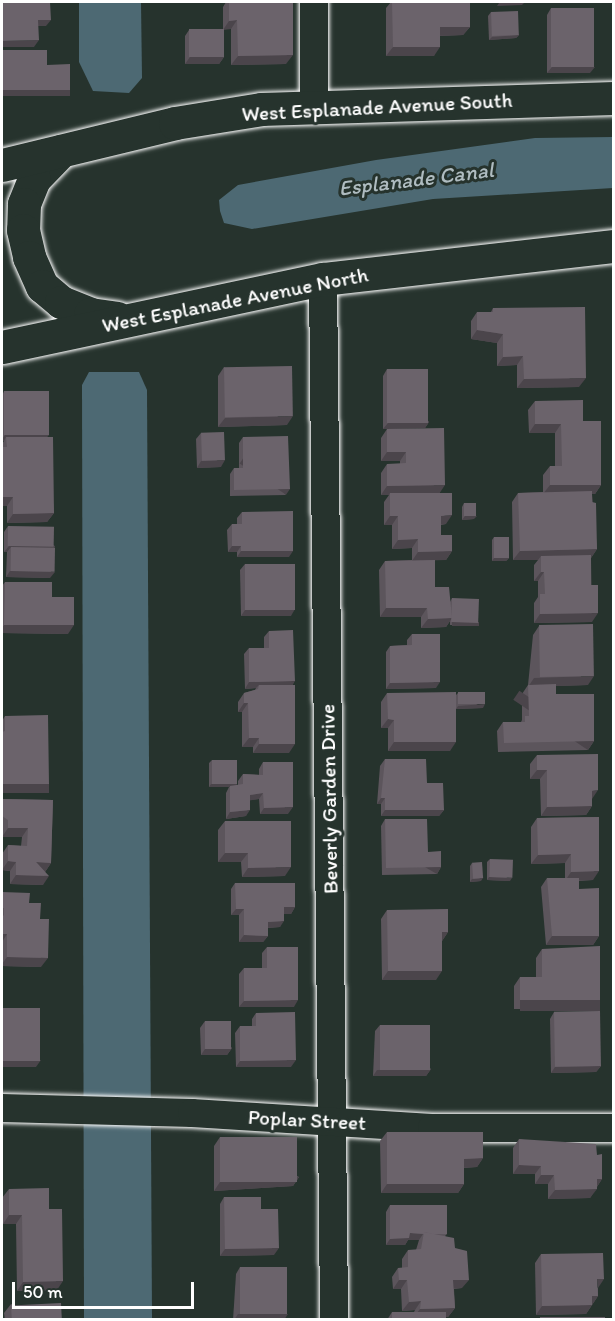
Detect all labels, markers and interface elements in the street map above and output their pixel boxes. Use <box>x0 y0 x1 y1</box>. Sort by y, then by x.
street label: West Esplanade Avenue South <box>242 87 512 127</box>
water label: Esplanade Canal <box>337 156 495 202</box>
street label: West Esplanade Avenue North <box>101 262 369 338</box>
street label: Beverly Garden Drive <box>315 703 343 895</box>
street label: Poplar Street <box>247 1104 367 1136</box>
scale bar <box>15 1270 196 1308</box>
text: 50 m <box>23 1281 63 1303</box>

